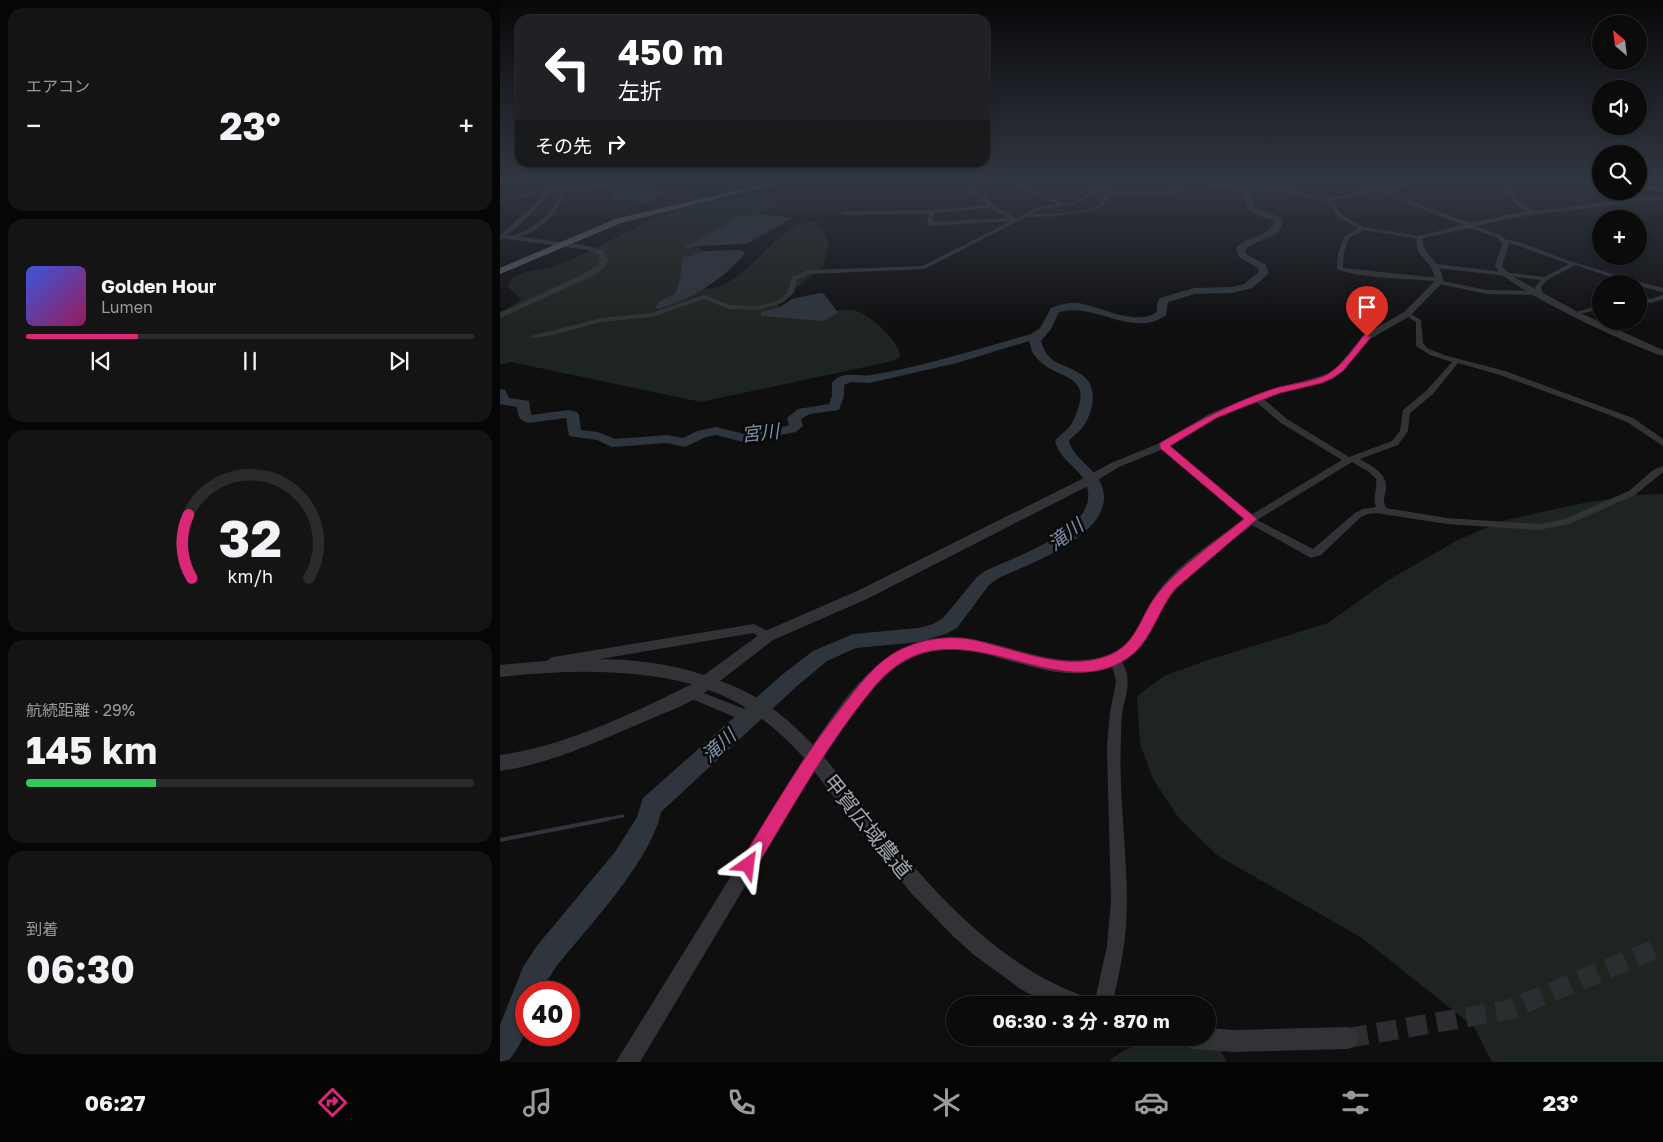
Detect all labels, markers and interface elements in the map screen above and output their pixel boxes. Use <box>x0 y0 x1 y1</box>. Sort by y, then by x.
north arrow <box>1592 15 1648 70</box>
map controls <box>1592 15 1647 330</box>
text: 450 m <box>618 31 723 73</box>
icon: left <box>535 35 600 100</box>
text: エアコン <box>26 76 90 96</box>
text: 左折 <box>618 77 662 104</box>
button: sound <box>1592 80 1647 135</box>
text: 23° <box>219 103 281 148</box>
text: − <box>26 109 41 142</box>
text: + <box>459 109 474 142</box>
icon: right <box>602 130 630 158</box>
text: その先 <box>535 134 592 157</box>
button: search <box>1592 145 1647 200</box>
button: + <box>1592 210 1647 265</box>
text: Golden Hour <box>101 274 216 297</box>
button: − <box>1592 275 1647 330</box>
pin <box>1346 286 1388 337</box>
icon: arrive <box>1353 293 1381 321</box>
text: Lumen <box>101 297 153 317</box>
icon: previous <box>87 347 115 375</box>
icon: pause <box>236 347 264 375</box>
icon: next <box>385 347 413 375</box>
water label: 宮川 <box>740 418 782 445</box>
text: 32 <box>218 506 282 568</box>
water label: 滝川 <box>1043 512 1089 555</box>
text: km/h <box>227 565 273 587</box>
text: 航続距離 · 29% <box>26 700 135 720</box>
water label: 滝川 <box>696 722 741 766</box>
text: 145 km <box>26 727 157 772</box>
street label: 甲賀広域農道 <box>818 769 918 883</box>
position arrow <box>721 838 773 890</box>
text: 到着 <box>26 919 58 939</box>
text: 06:30 <box>26 946 135 991</box>
speed limit sign: 40 <box>515 981 580 1046</box>
text: 06:30 · 3 分 · 870 m <box>992 1009 1170 1032</box>
icon: directions <box>315 1085 350 1120</box>
icon: music <box>520 1085 555 1120</box>
icon: phone <box>724 1085 759 1120</box>
icon: climate <box>929 1085 964 1120</box>
icon: car <box>1134 1085 1169 1120</box>
icon: filters <box>1338 1085 1373 1120</box>
text: 06:27 <box>85 1089 146 1116</box>
text: 23° <box>1543 1089 1578 1116</box>

